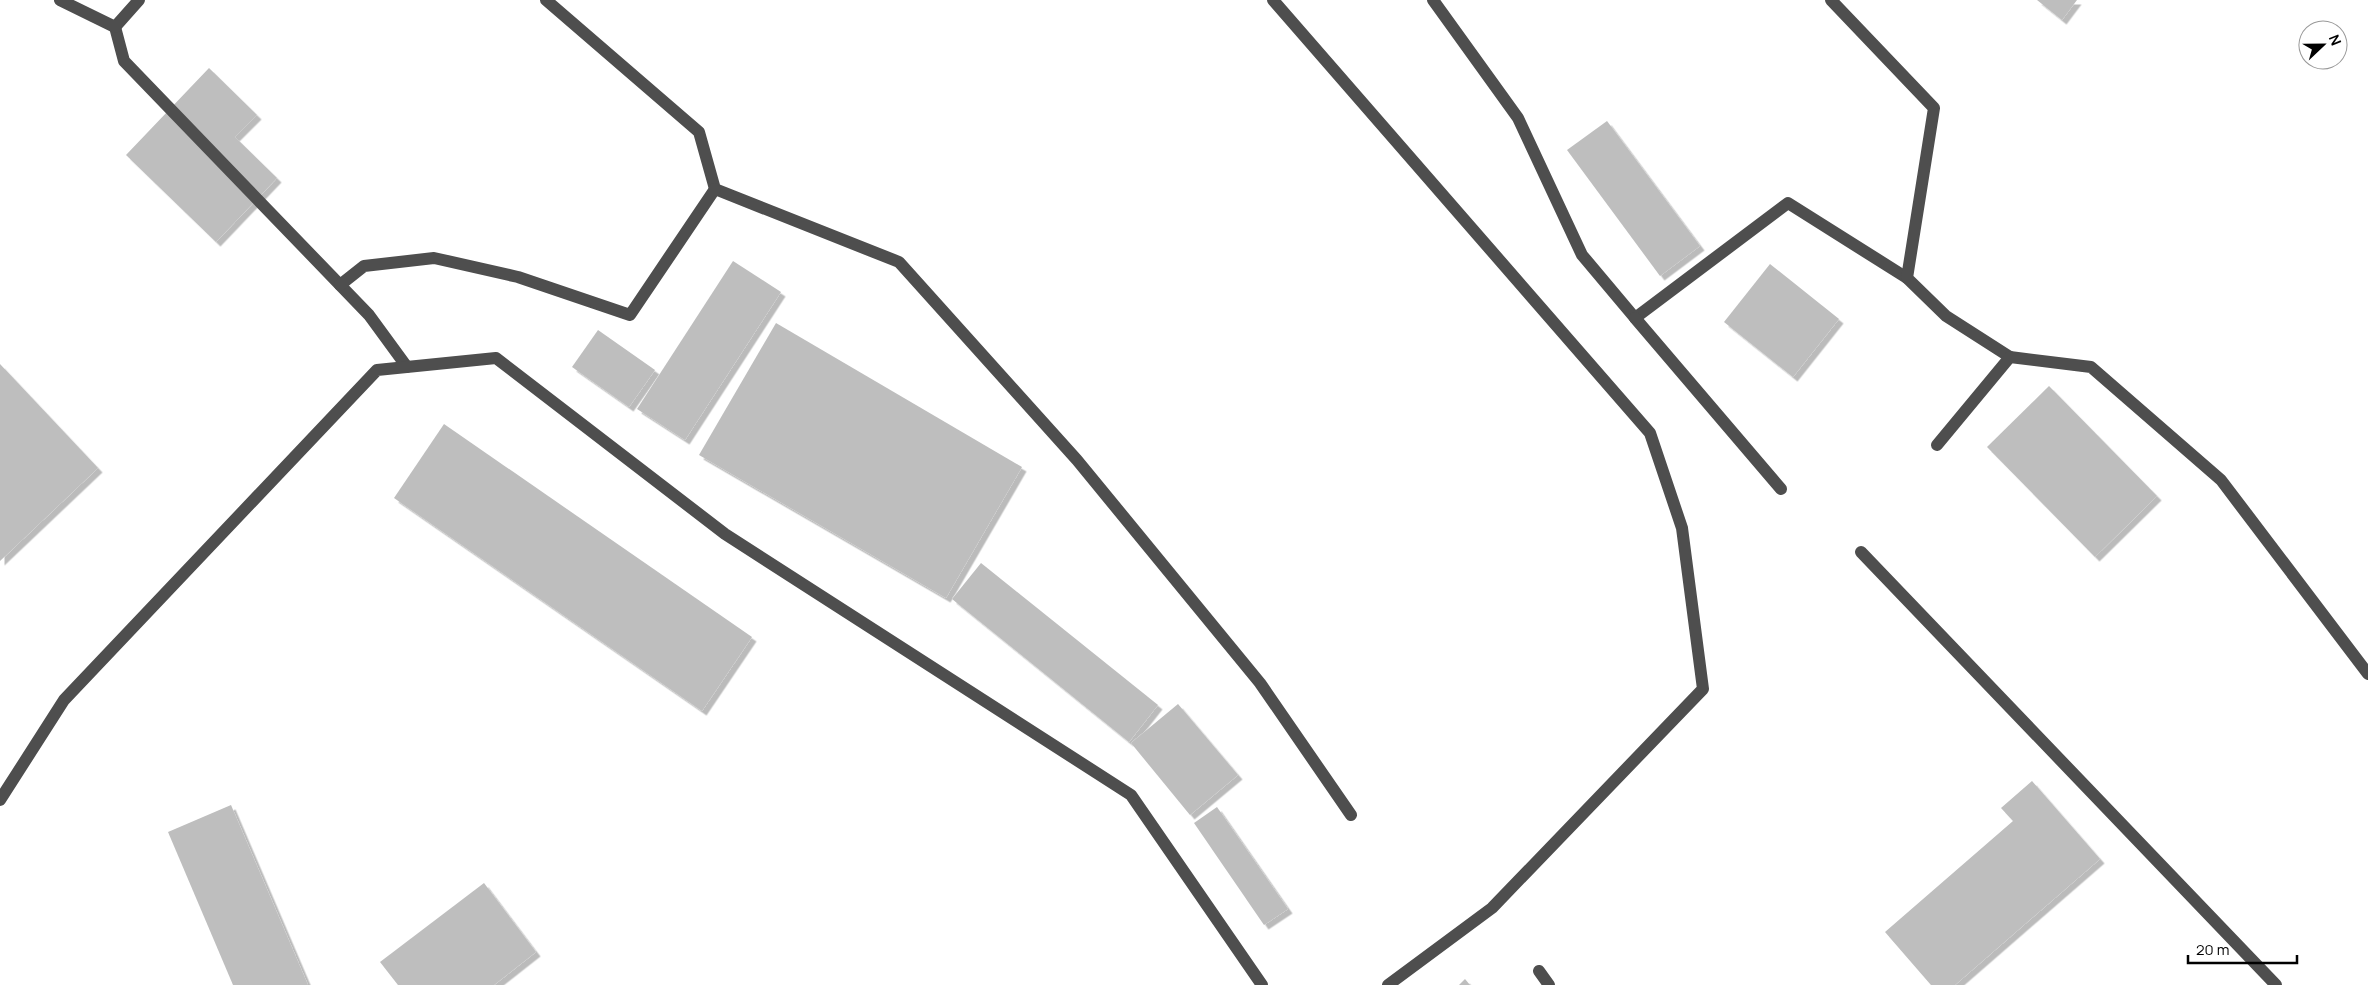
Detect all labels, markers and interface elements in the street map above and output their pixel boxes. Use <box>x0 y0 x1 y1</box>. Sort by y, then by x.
north arrow <box>2298 20 2348 70</box>
text: N <box>2325 32 2346 48</box>
scale bar <box>2188 932 2297 964</box>
text: 20 m <box>2196 939 2229 960</box>

